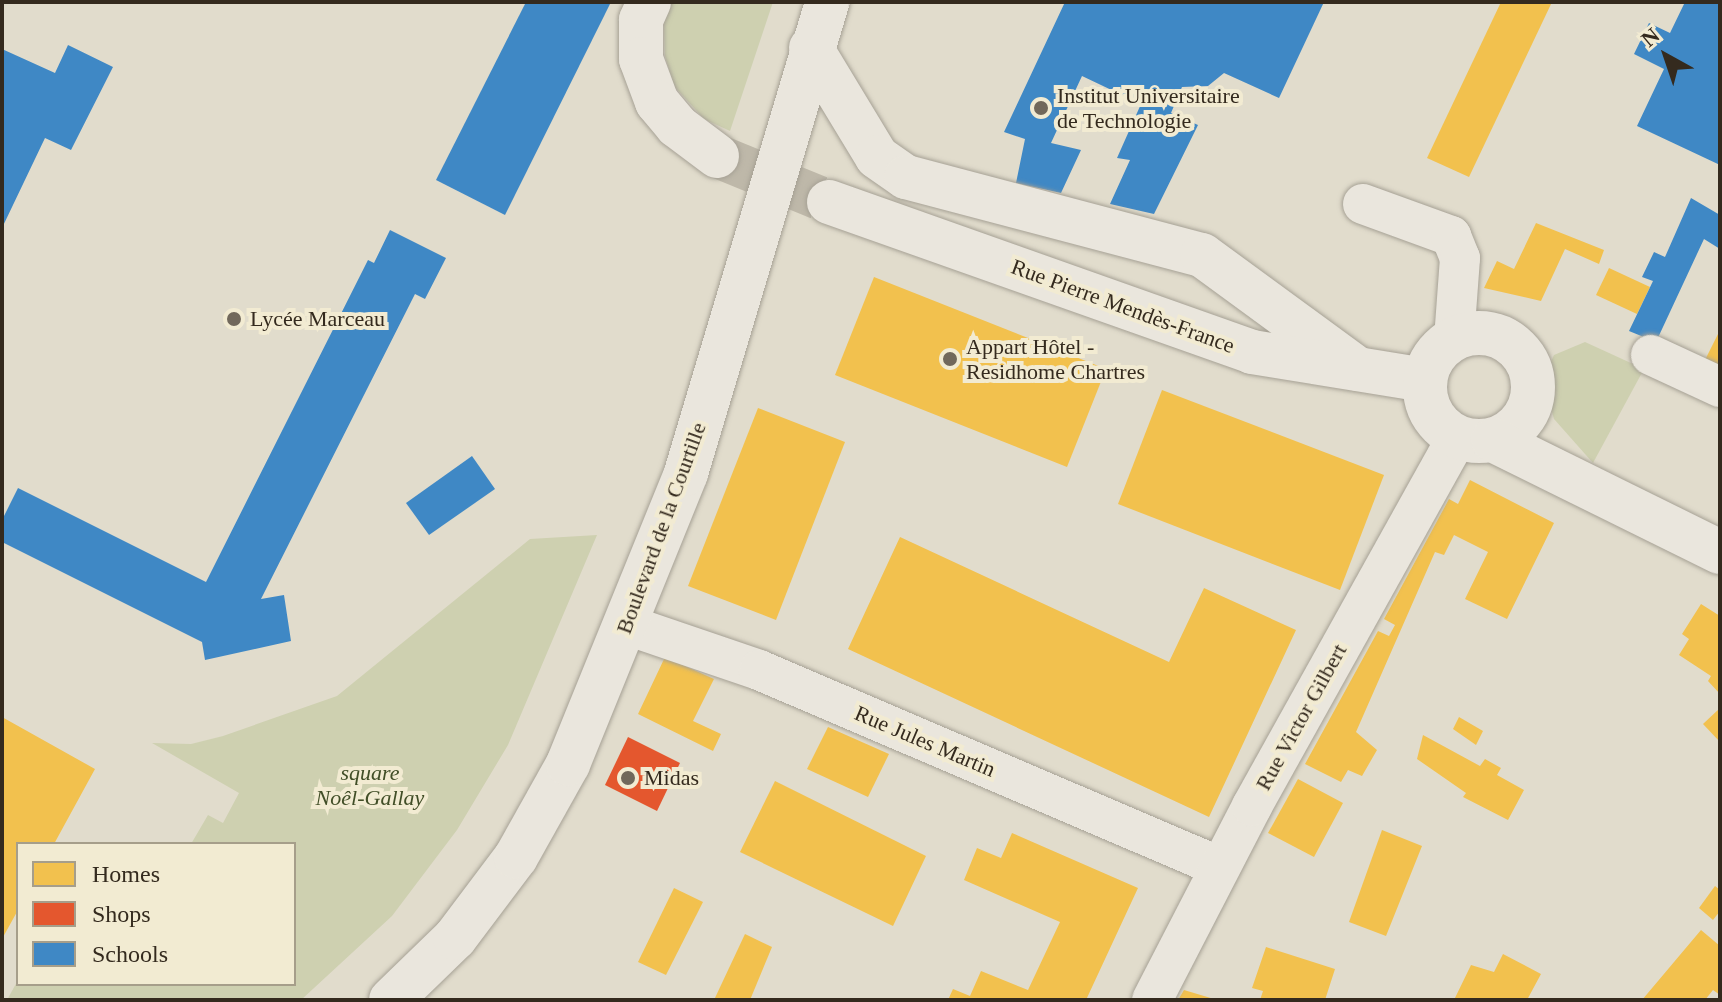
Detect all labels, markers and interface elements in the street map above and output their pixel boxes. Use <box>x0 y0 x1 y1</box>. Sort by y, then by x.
north arrow <box>1626 16 1706 96</box>
text: N <box>1636 23 1664 52</box>
place label: Institut Universitaire de Technologie <box>1057 82 1240 134</box>
marker: Institut Universitaire de Technologie <box>1032 99 1050 117</box>
street label: Rue Pierre Mendès-France <box>1008 253 1238 359</box>
place label: Lycée Marceau <box>250 306 385 332</box>
marker: Lycée Marceau <box>225 310 243 328</box>
place label: Appart Hôtel - Residhome Chartres <box>966 333 1145 384</box>
marker: Appart Hôtel - Residhome Chartres <box>941 350 959 368</box>
street label: Boulevard de la Courtille <box>610 419 712 637</box>
street label: Rue Victor Gilbert <box>1250 639 1352 795</box>
street label: Rue Jules Martin <box>851 699 999 783</box>
park label: square Noêl-Gallay <box>316 759 424 810</box>
place label: Midas <box>644 765 699 791</box>
marker: Midas <box>619 769 637 787</box>
legend <box>16 842 296 986</box>
text: Homes <box>92 861 160 887</box>
text: Shops <box>92 901 151 927</box>
text: Schools <box>92 941 168 967</box>

